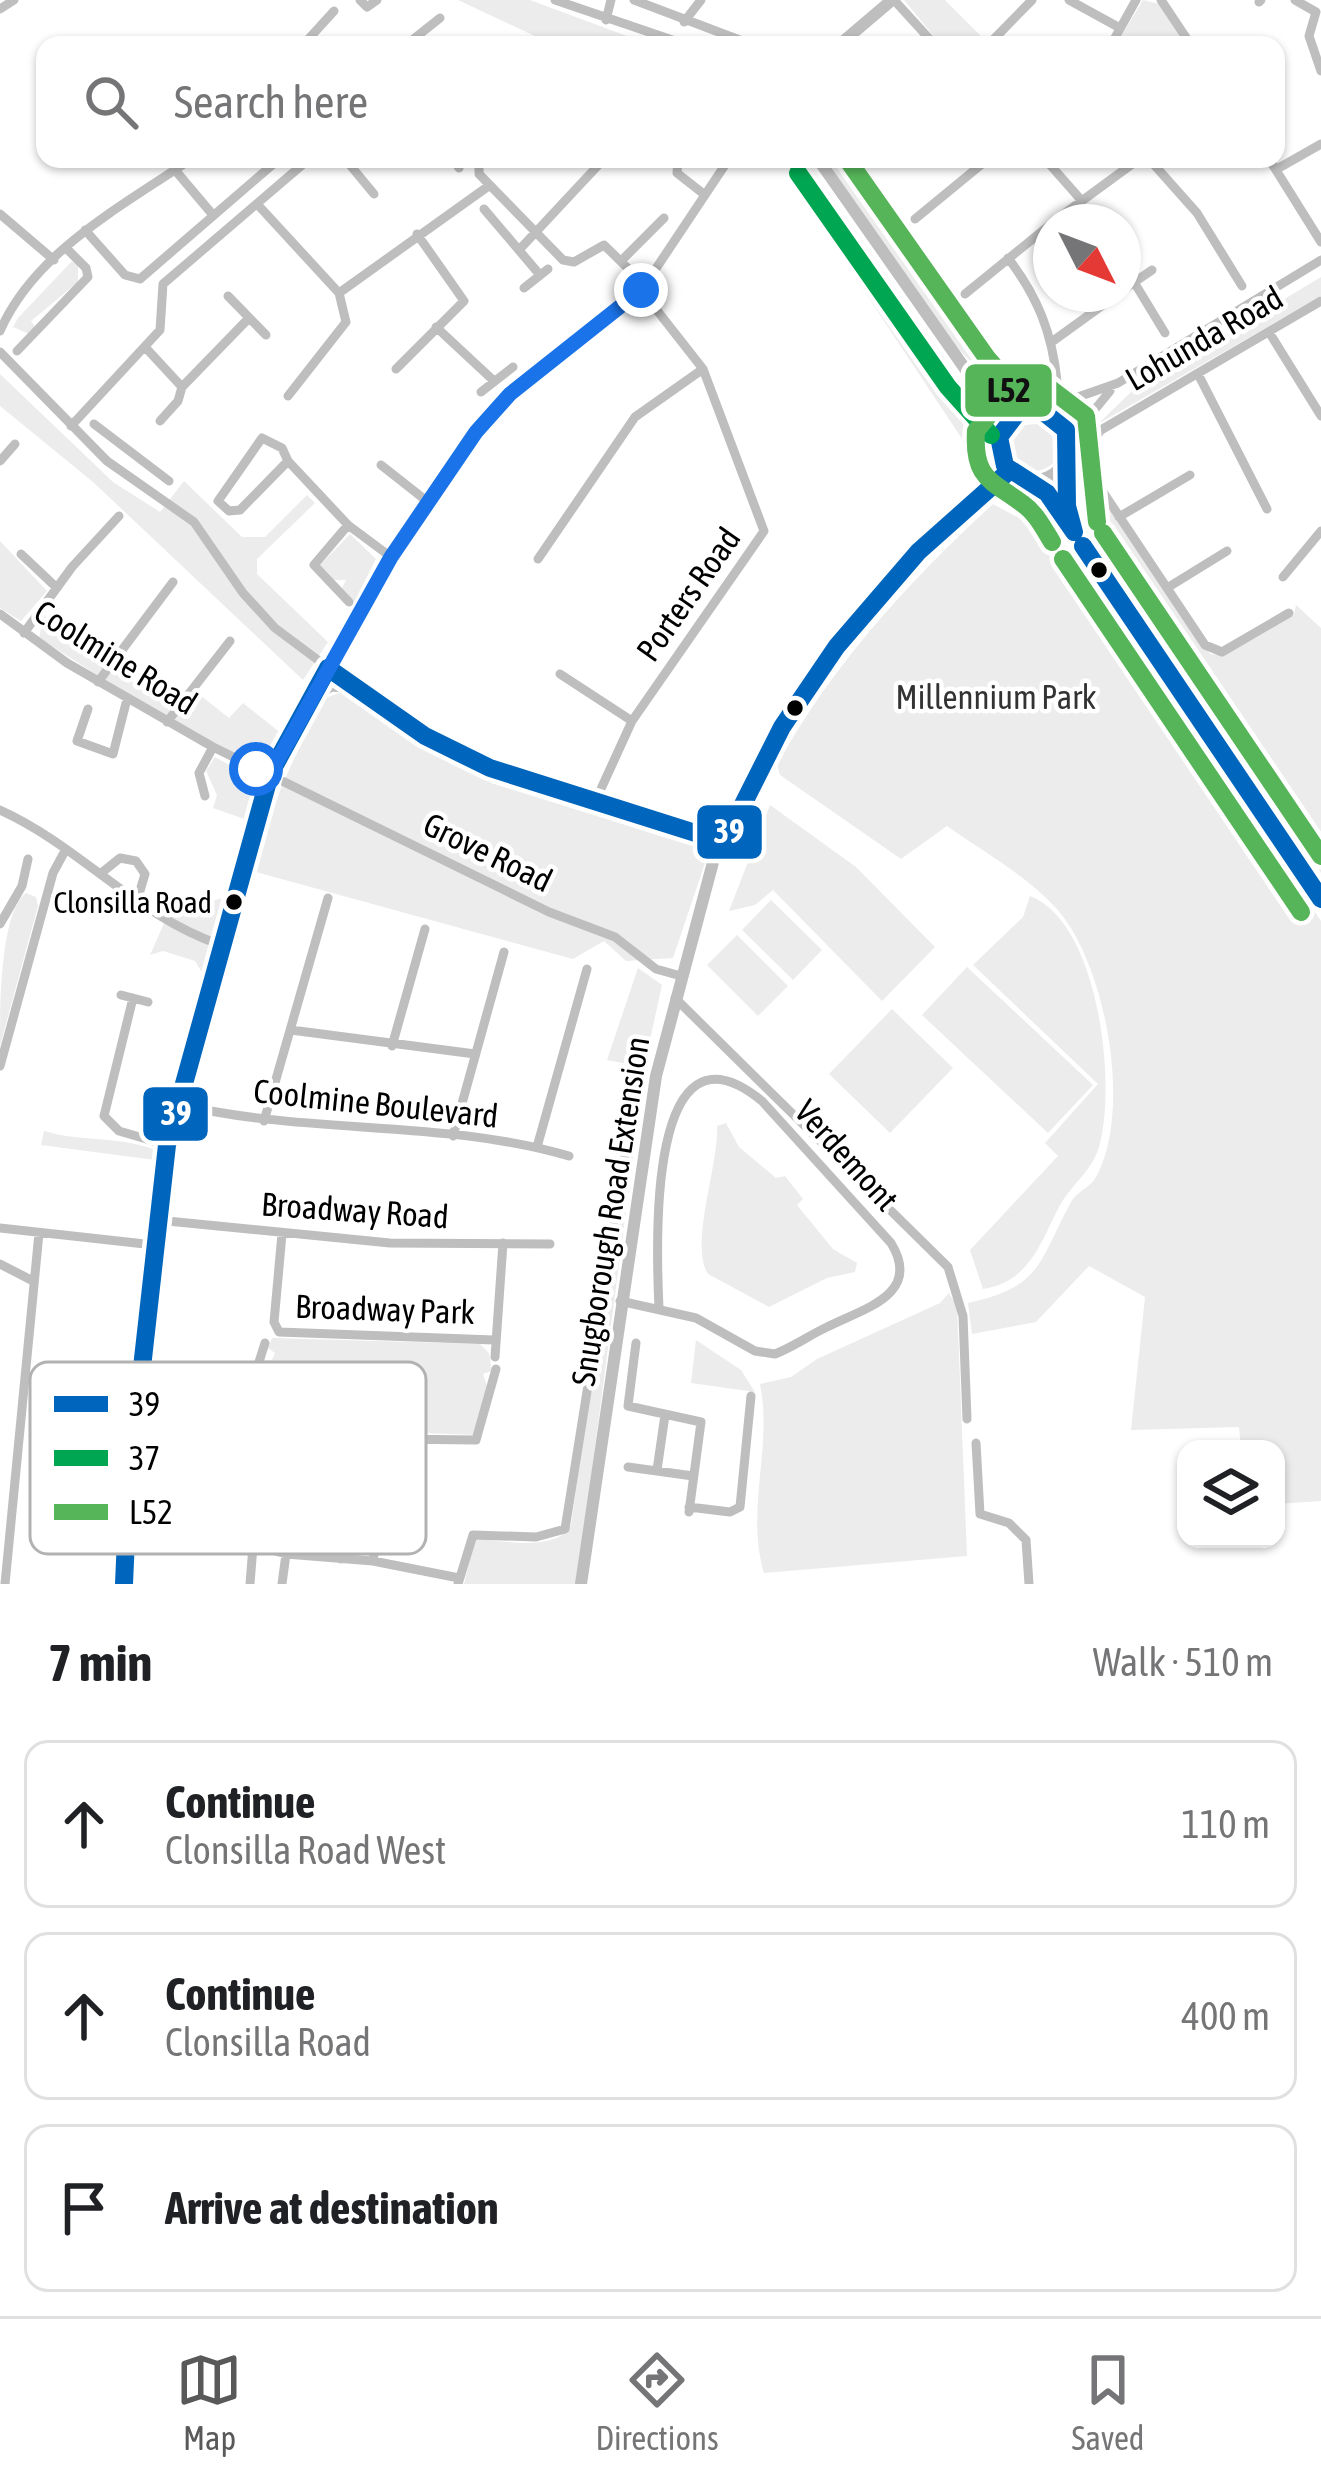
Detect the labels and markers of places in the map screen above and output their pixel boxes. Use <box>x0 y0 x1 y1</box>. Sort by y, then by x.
unlabelled marker <box>1088 559 1110 581</box>
unlabelled marker <box>784 697 806 719</box>
place label: Clonsilla Road <box>53 885 212 919</box>
marker: Clonsilla Road <box>223 891 245 913</box>

